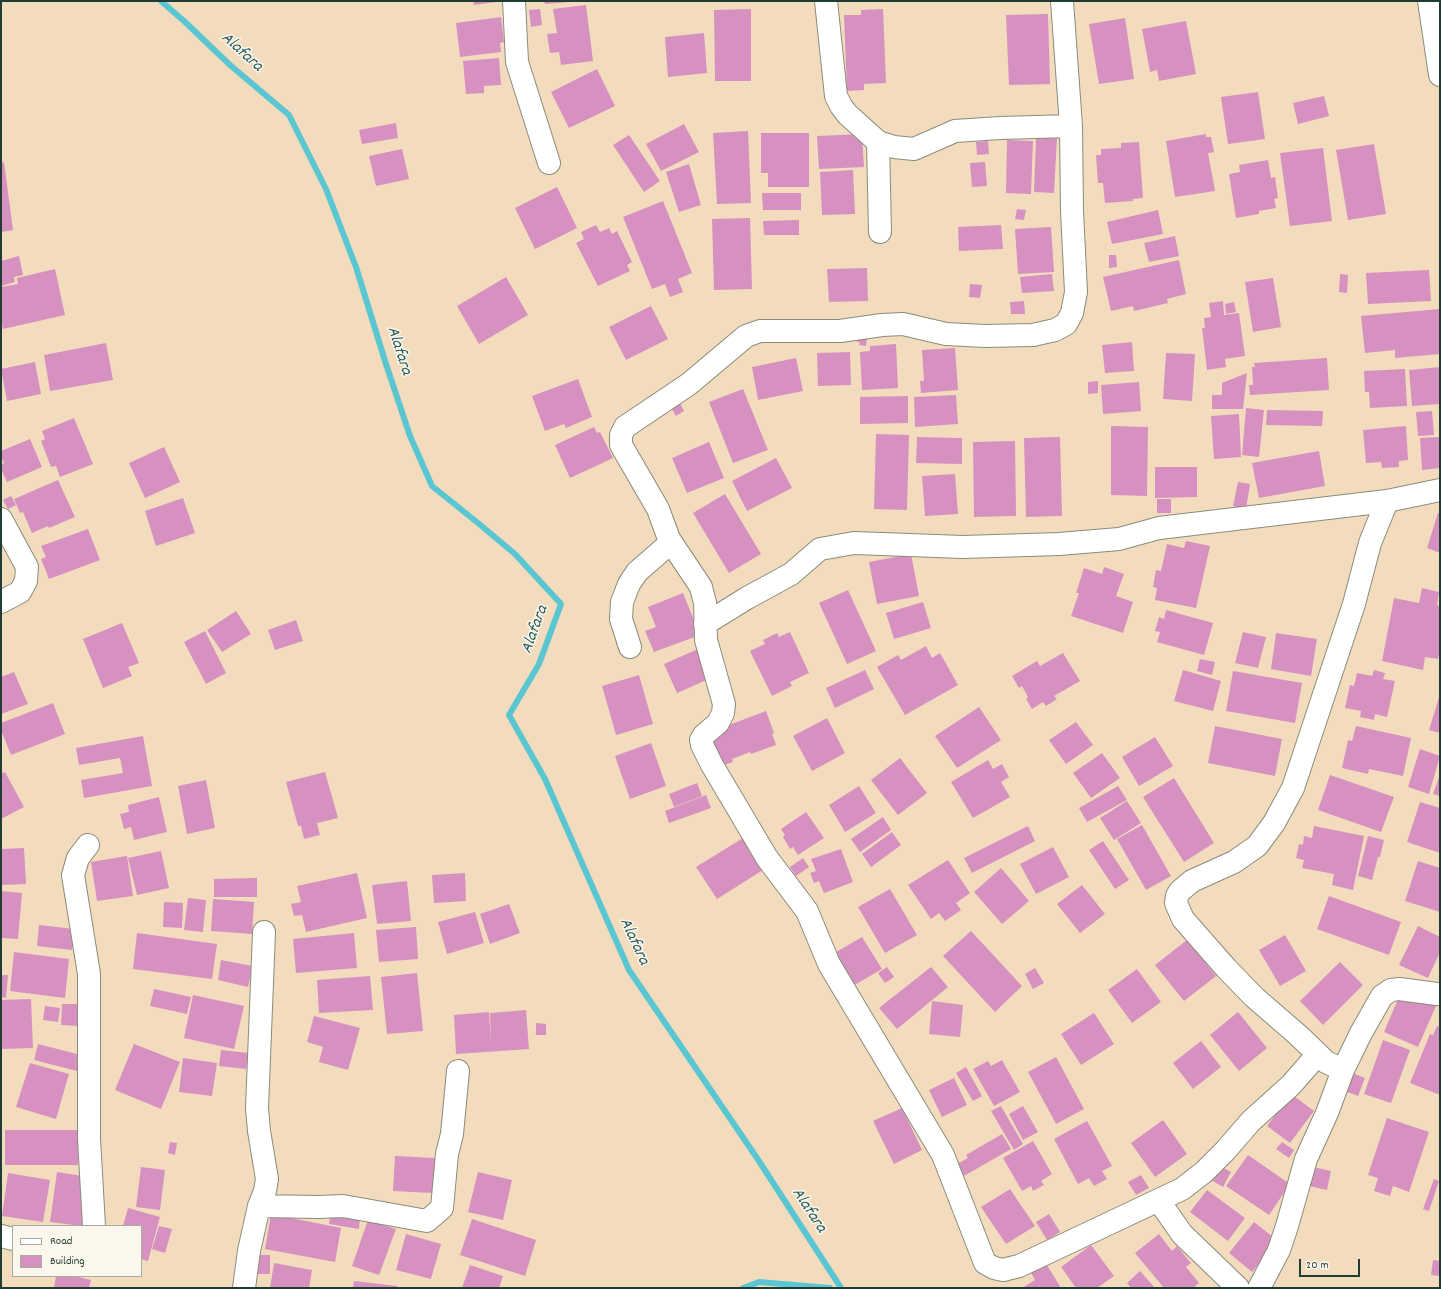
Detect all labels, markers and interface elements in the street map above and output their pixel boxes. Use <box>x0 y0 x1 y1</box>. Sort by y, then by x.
water label: Alafara <box>216 29 266 77</box>
water label: Alafara <box>381 324 415 378</box>
water label: Alafara <box>518 603 554 657</box>
water label: Alafara <box>613 915 653 969</box>
water label: Alafara <box>786 1185 830 1237</box>
legend <box>12 1225 142 1277</box>
text: Road <box>50 1233 72 1250</box>
scale bar <box>1301 1251 1362 1277</box>
text: Building <box>50 1253 85 1270</box>
text: 20 m <box>1306 1257 1329 1274</box>

